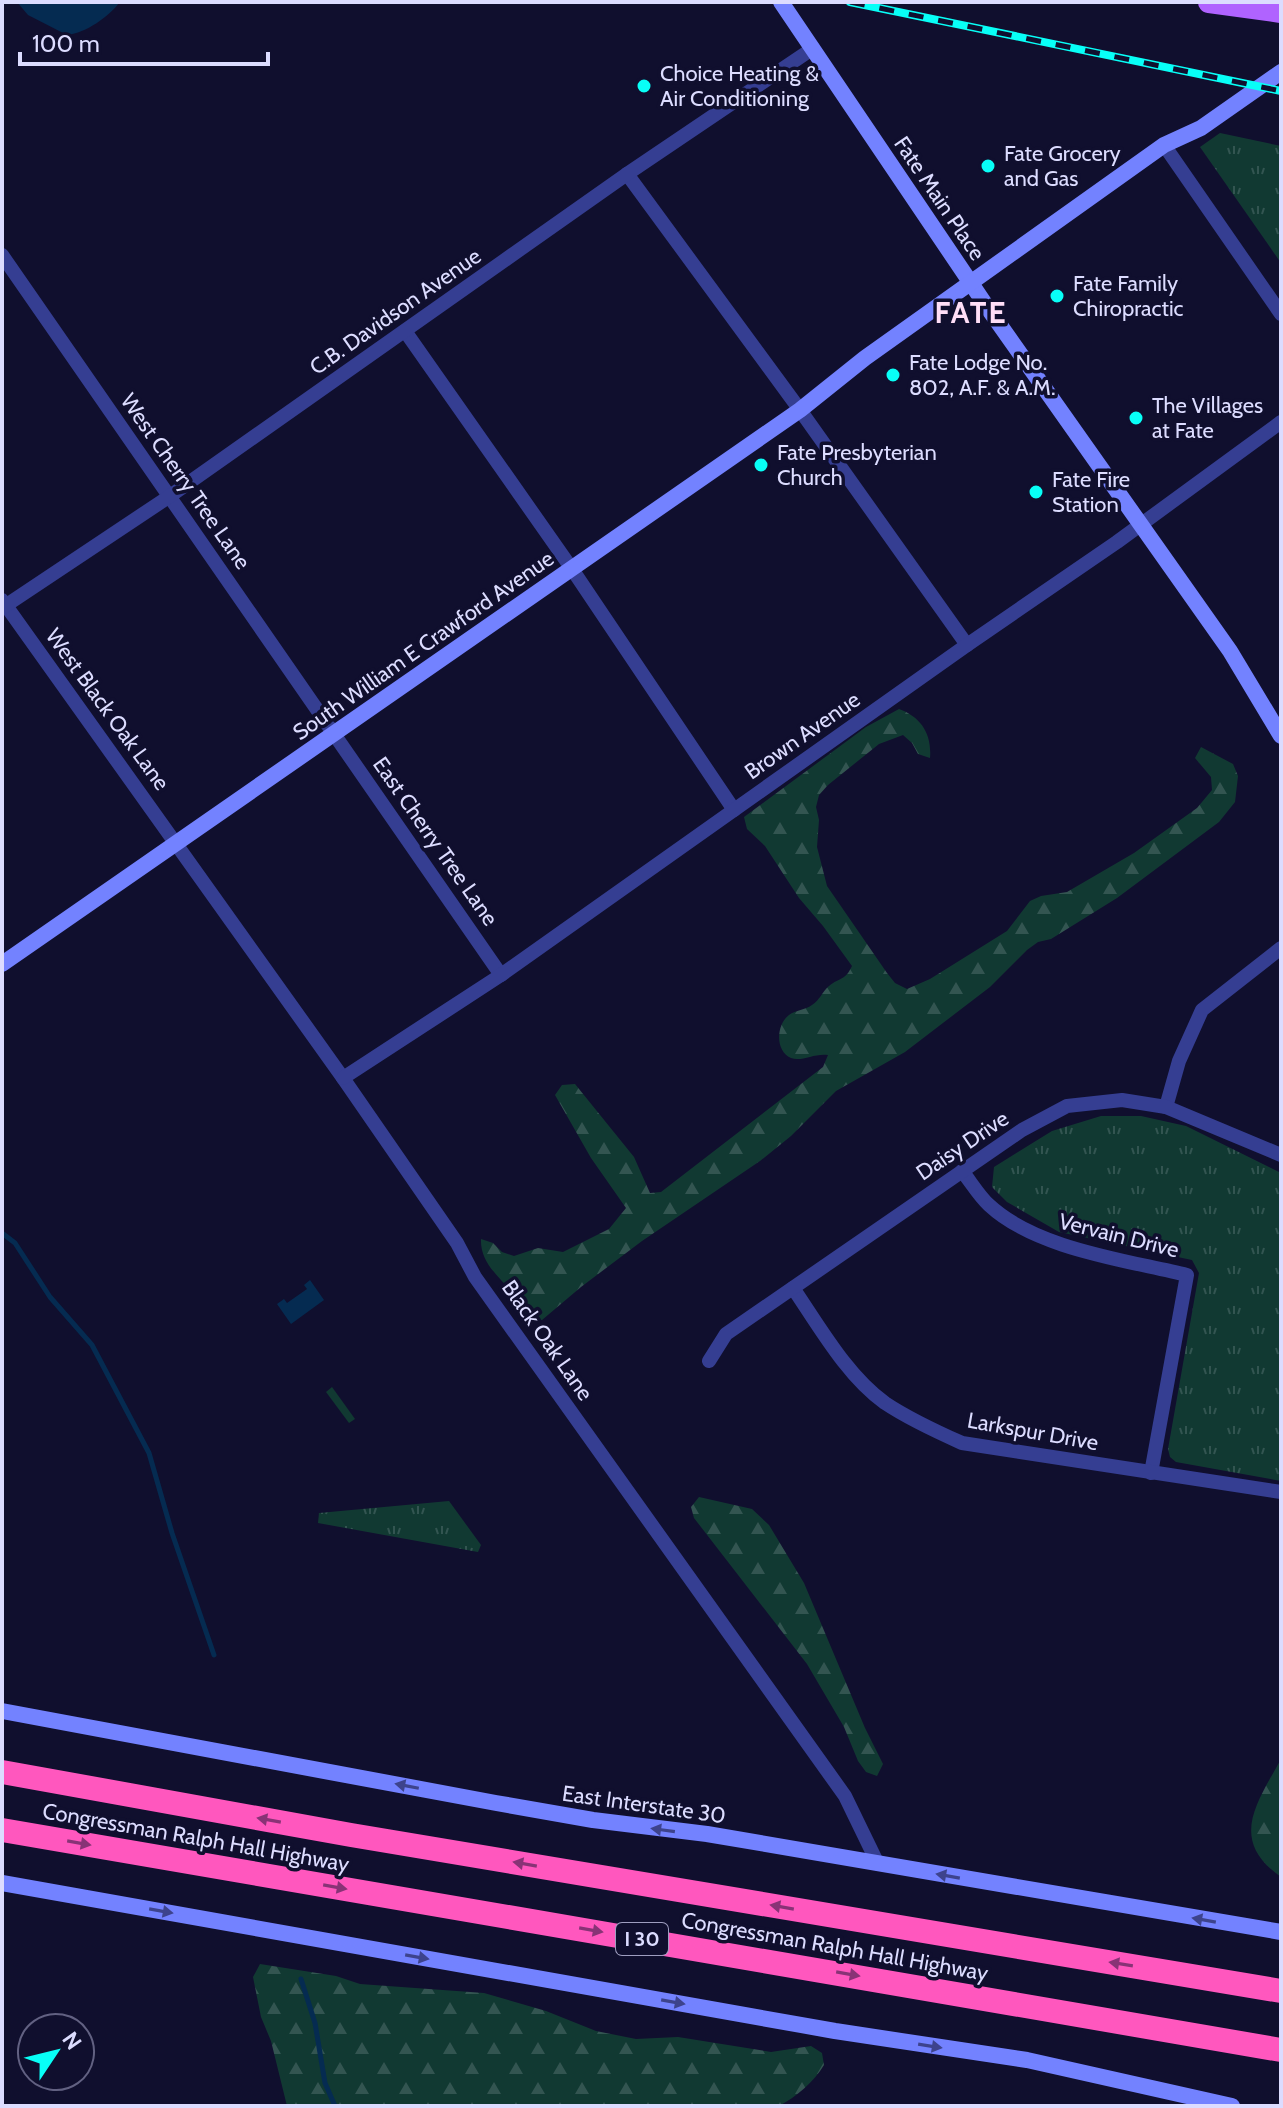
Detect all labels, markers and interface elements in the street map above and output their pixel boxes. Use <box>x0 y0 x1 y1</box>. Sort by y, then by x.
scale bar <box>20 16 268 66</box>
text: 100 m <box>32 29 100 58</box>
place label: Choice Heating & Air Conditioning <box>660 60 819 112</box>
marker: Choice Heating & Air Conditioning <box>635 77 653 95</box>
street label: Fate Main Place <box>888 131 991 265</box>
place label: Fate Grocery and Gas <box>1004 140 1121 192</box>
marker: Fate Grocery and Gas <box>979 157 997 175</box>
street label: C.B. Davidson Avenue <box>305 242 486 381</box>
place label: Fate Family Chiropractic <box>1073 270 1184 322</box>
marker: Fate Family Chiropractic <box>1048 287 1066 305</box>
district label: FATE <box>935 294 1007 331</box>
place label: Fate Lodge No. 802, A.F. & A.M. <box>909 349 1056 401</box>
marker: Fate Lodge No. 802, A.F. & A.M. <box>884 366 902 384</box>
street label: West Cherry Tree Lane <box>115 388 256 574</box>
place label: The Villages at Fate <box>1152 392 1263 444</box>
marker: The Villages at Fate <box>1127 409 1145 427</box>
place label: Fate Presbyterian Church <box>777 439 937 491</box>
marker: Fate Presbyterian Church <box>752 456 770 474</box>
place label: Fate Fire Station <box>1052 466 1130 518</box>
marker: Fate Fire Station <box>1027 483 1045 501</box>
street label: South William E Crawford Avenue <box>288 545 559 746</box>
street label: West Black Oak Lane <box>40 623 175 796</box>
street label: Brown Avenue <box>739 686 865 785</box>
street label: East Cherry Tree Lane <box>367 752 504 931</box>
street label: Daisy Drive <box>911 1105 1014 1186</box>
street label: Vervain Drive <box>1056 1208 1182 1263</box>
street label: Black Oak Lane <box>496 1275 599 1406</box>
street label: Larkspur Drive <box>965 1407 1101 1456</box>
one-way arrow <box>394 1780 419 1792</box>
street label: East Interstate 30 <box>560 1780 727 1829</box>
street label: Congressman Ralph Hall Highway <box>40 1797 351 1878</box>
one-way arrow <box>256 1814 281 1826</box>
one-way arrow <box>651 1823 676 1836</box>
one-way arrow <box>67 1838 92 1850</box>
one-way arrow <box>513 1858 538 1870</box>
one-way arrow <box>935 1869 960 1881</box>
one-way arrow <box>323 1881 348 1893</box>
one-way arrow <box>769 1900 794 1913</box>
one-way arrow <box>149 1906 174 1918</box>
street label: Congressman Ralph Hall Highway <box>679 1906 990 1987</box>
one-way arrow <box>1191 1913 1216 1926</box>
road number: I 30 <box>616 1923 668 1955</box>
one-way arrow <box>579 1925 604 1937</box>
one-way arrow <box>405 1951 430 1963</box>
one-way arrow <box>1108 1957 1133 1970</box>
one-way arrow <box>836 1968 861 1981</box>
one-way arrow <box>661 1997 686 2009</box>
north arrow <box>16 2012 96 2092</box>
text: N <box>56 2027 87 2055</box>
one-way arrow <box>918 2040 943 2053</box>

